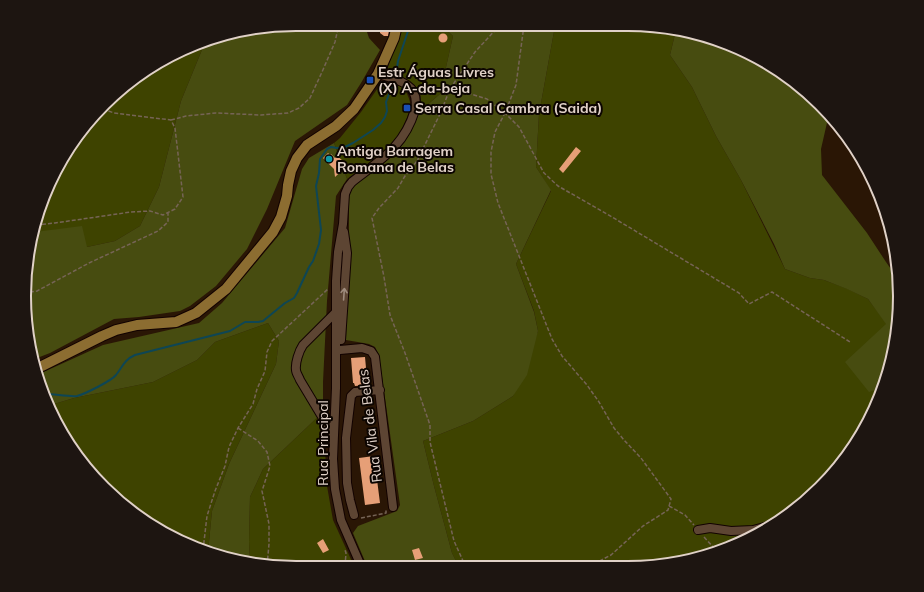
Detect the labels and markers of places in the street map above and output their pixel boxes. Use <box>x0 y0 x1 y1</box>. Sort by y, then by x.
place label: Estr Águas Livres (X) A-da-beja <box>378 63 494 97</box>
marker: Estr Águas Livres (X) A-da-beja <box>365 75 375 85</box>
place label: Serra Casal Cambra (Saida) <box>415 99 602 117</box>
marker: Serra Casal Cambra (Saida) <box>402 103 412 113</box>
place label: Antiga Barragem Romana de Belas <box>337 142 454 176</box>
marker: Antiga Barragem Romana de Belas <box>324 154 334 164</box>

